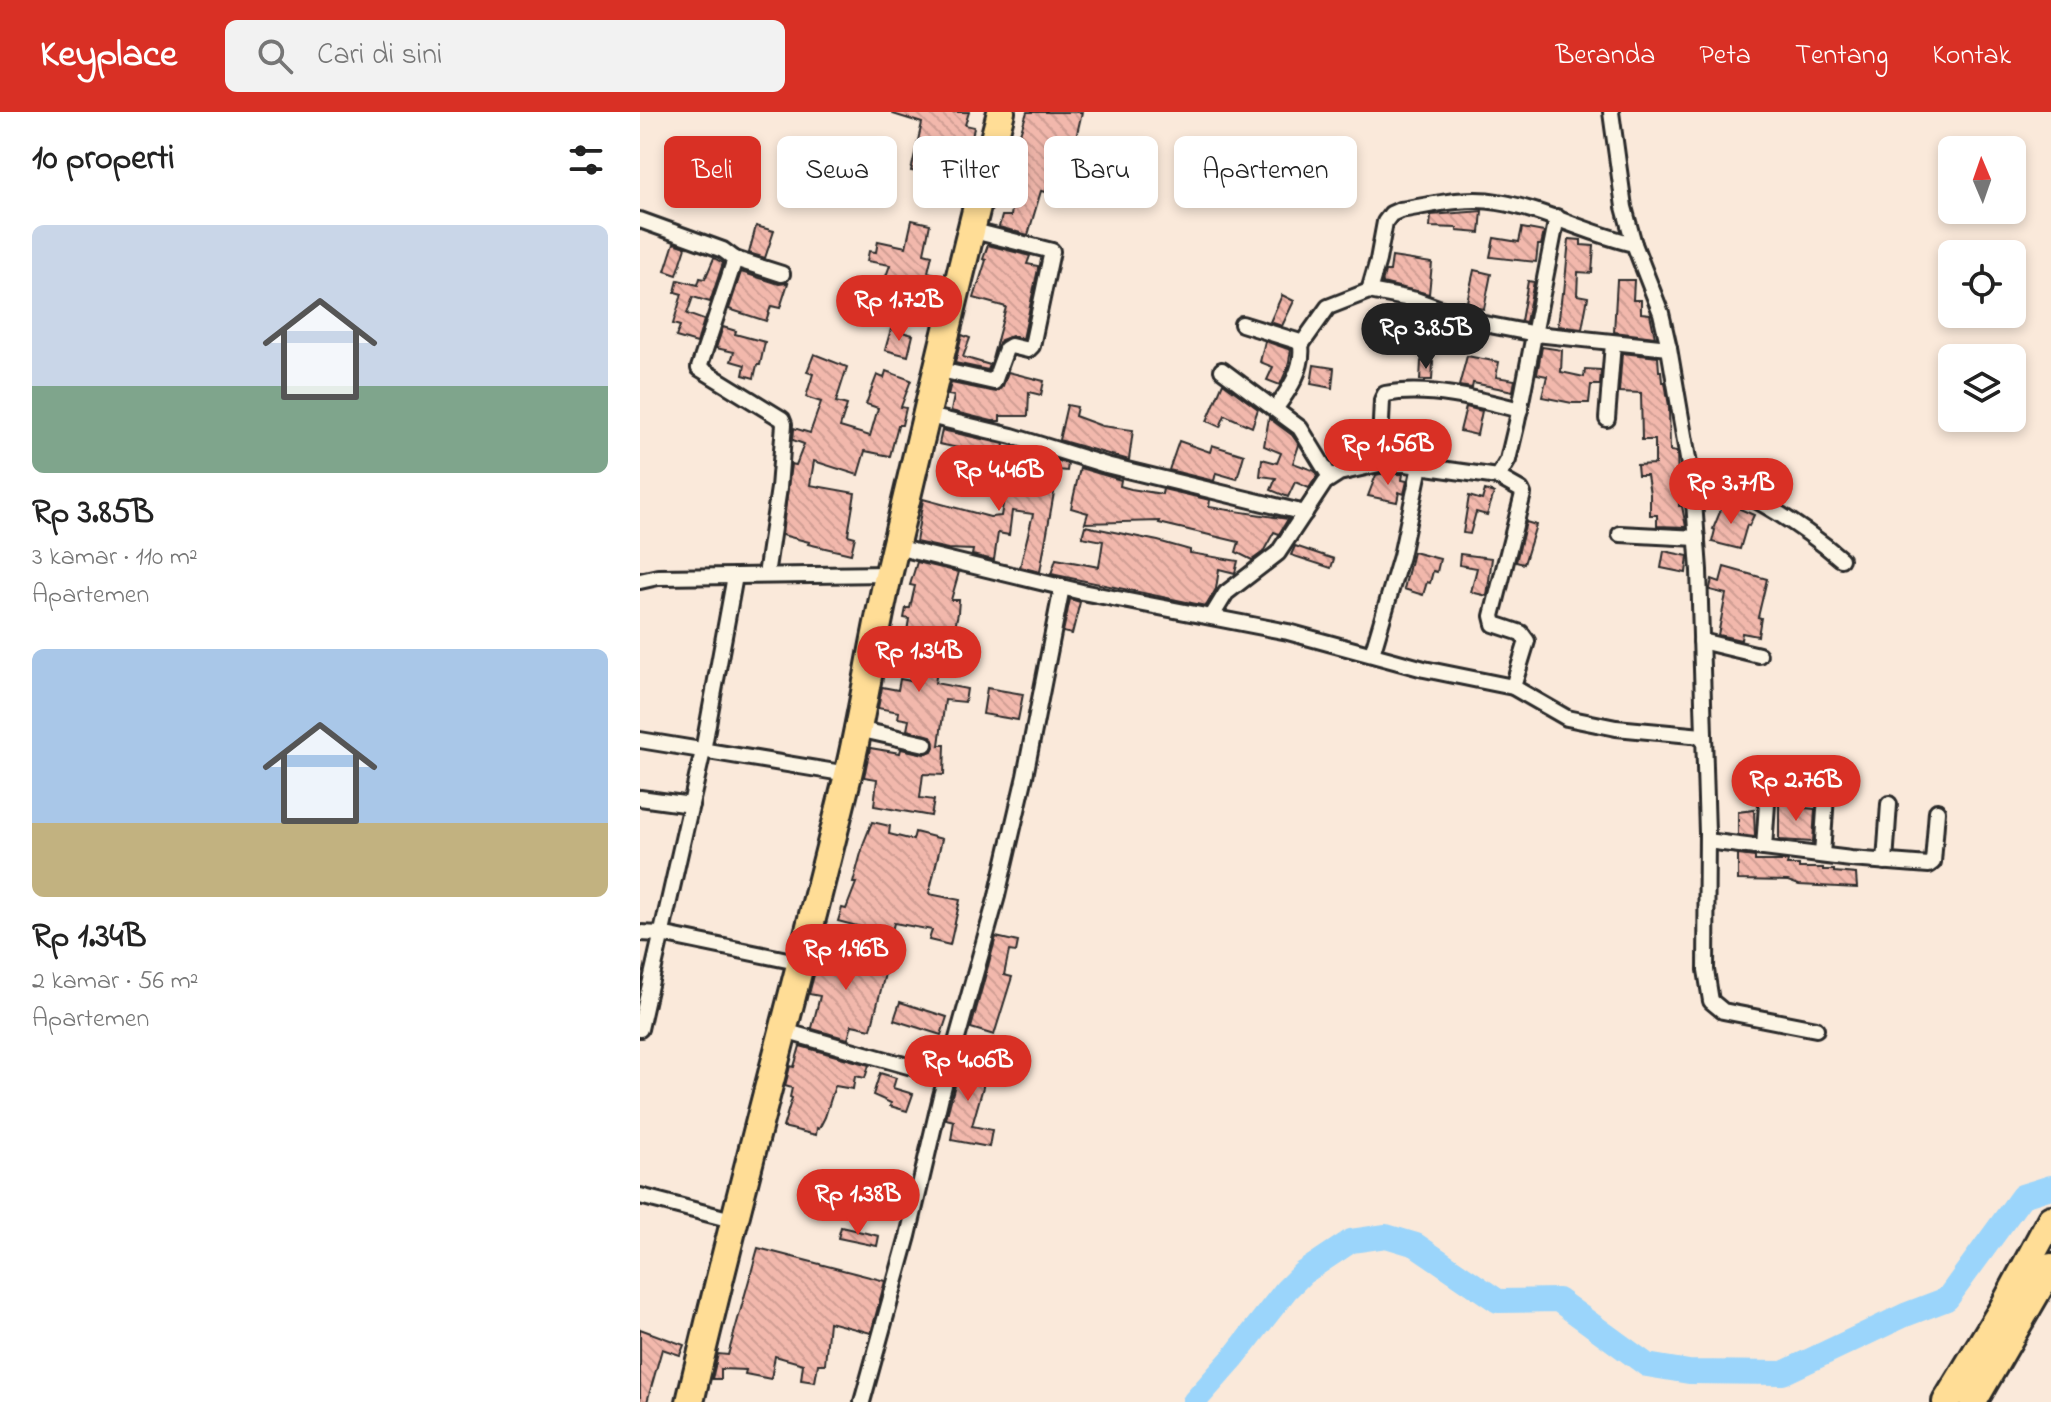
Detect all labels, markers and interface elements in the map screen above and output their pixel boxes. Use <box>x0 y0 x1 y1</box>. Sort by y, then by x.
search box <box>225 20 785 92</box>
text: Keyplace <box>40 28 177 84</box>
icon: search <box>253 34 297 78</box>
text: Cari di sini <box>317 34 442 78</box>
text: Beranda <box>1555 36 1655 77</box>
text: Peta <box>1699 36 1751 77</box>
text: Tentang <box>1795 36 1888 77</box>
text: Kontak <box>1932 36 2011 77</box>
text: 10 properti <box>32 135 175 185</box>
chip: Beli <box>664 136 761 208</box>
chip: Sewa <box>777 136 897 208</box>
chip: Filter <box>913 136 1028 208</box>
chip: Baru <box>1044 136 1158 208</box>
chip: Apartemen <box>1174 136 1357 208</box>
north arrow <box>1938 136 2026 224</box>
map controls <box>1938 136 2026 432</box>
icon: filters <box>564 138 608 182</box>
button: locate <box>1938 240 2026 328</box>
pin: Rp 1.72B <box>816 275 982 343</box>
icon: home <box>248 277 392 421</box>
text: Rp 1.72B <box>854 282 944 320</box>
pin: Rp 3.85B <box>1343 303 1509 371</box>
text: Rp 3.85B <box>1379 310 1473 348</box>
button: layers <box>1938 344 2026 432</box>
pin: Rp 1.56B <box>1305 419 1471 487</box>
text: Rp 1.56B <box>1342 426 1434 464</box>
pin: Rp 4.46B <box>916 445 1082 513</box>
text: Rp 4.46B <box>954 452 1044 490</box>
pin: Rp 3.71B <box>1648 458 1814 526</box>
text: Rp 3.71B <box>1687 465 1775 503</box>
text: Rp 3.85B <box>32 489 154 539</box>
text: 3 kamar · 110 m² <box>32 539 198 577</box>
text: Apartemen <box>32 577 149 615</box>
pin: Rp 1.34B <box>836 626 1002 694</box>
text: Rp 1.34B <box>875 633 963 671</box>
icon: home <box>248 701 392 845</box>
pin: Rp 2.76B <box>1713 755 1879 823</box>
text: Rp 2.76B <box>1750 762 1842 800</box>
text: Rp 1.34B <box>32 913 146 963</box>
pin: Rp 1.96B <box>763 924 929 992</box>
text: Rp 1.96B <box>803 931 889 969</box>
text: 2 kamar · 56 m² <box>32 963 198 1001</box>
text: Apartemen <box>32 1001 149 1039</box>
pin: Rp 4.06B <box>885 1035 1051 1103</box>
text: Rp 4.06B <box>922 1042 1014 1080</box>
pin: Rp 1.38B <box>775 1169 941 1237</box>
text: Rp 1.38B <box>815 1176 901 1214</box>

